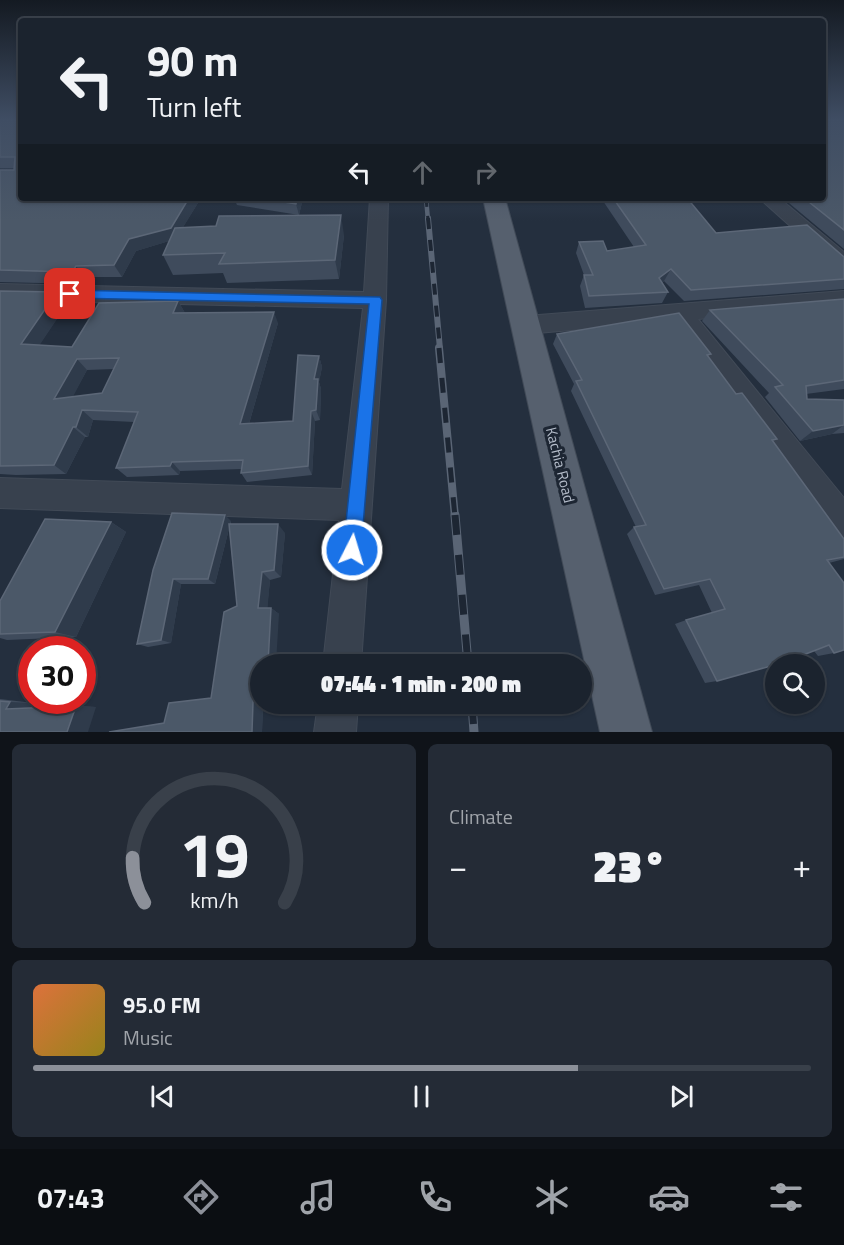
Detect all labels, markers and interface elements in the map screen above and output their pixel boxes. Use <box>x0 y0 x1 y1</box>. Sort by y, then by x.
text: 90 m <box>147 28 239 92</box>
icon: left <box>48 42 126 120</box>
text: Turn left <box>147 86 241 127</box>
icon: left <box>343 156 376 189</box>
icon: ahead <box>406 156 439 189</box>
icon: right <box>469 156 502 189</box>
pin <box>44 268 95 319</box>
icon: arrive <box>53 277 86 310</box>
street label: Kachia Road <box>540 425 581 505</box>
position arrow <box>320 518 384 582</box>
speed limit sign: 30 <box>18 636 96 714</box>
map controls <box>765 654 825 714</box>
button: search <box>765 654 825 714</box>
text: 07:44 · 1 min · 200 m <box>321 667 521 701</box>
text: Climate <box>449 801 513 832</box>
text: 19 <box>179 806 249 901</box>
text: 23° <box>593 831 667 899</box>
text: − <box>449 841 467 891</box>
text: + <box>793 841 811 891</box>
text: km/h <box>190 884 238 916</box>
text: 95.0 FM <box>123 988 201 1022</box>
text: Music <box>123 1022 173 1053</box>
icon: previous <box>146 1080 179 1113</box>
icon: pause <box>405 1080 438 1113</box>
icon: next <box>665 1080 698 1113</box>
icon: directions <box>180 1176 222 1218</box>
icon: music <box>297 1176 339 1218</box>
icon: phone <box>414 1176 456 1218</box>
icon: climate <box>531 1176 573 1218</box>
icon: car <box>648 1176 690 1218</box>
icon: filters <box>765 1176 807 1218</box>
text: 07:43 <box>37 1177 105 1218</box>

